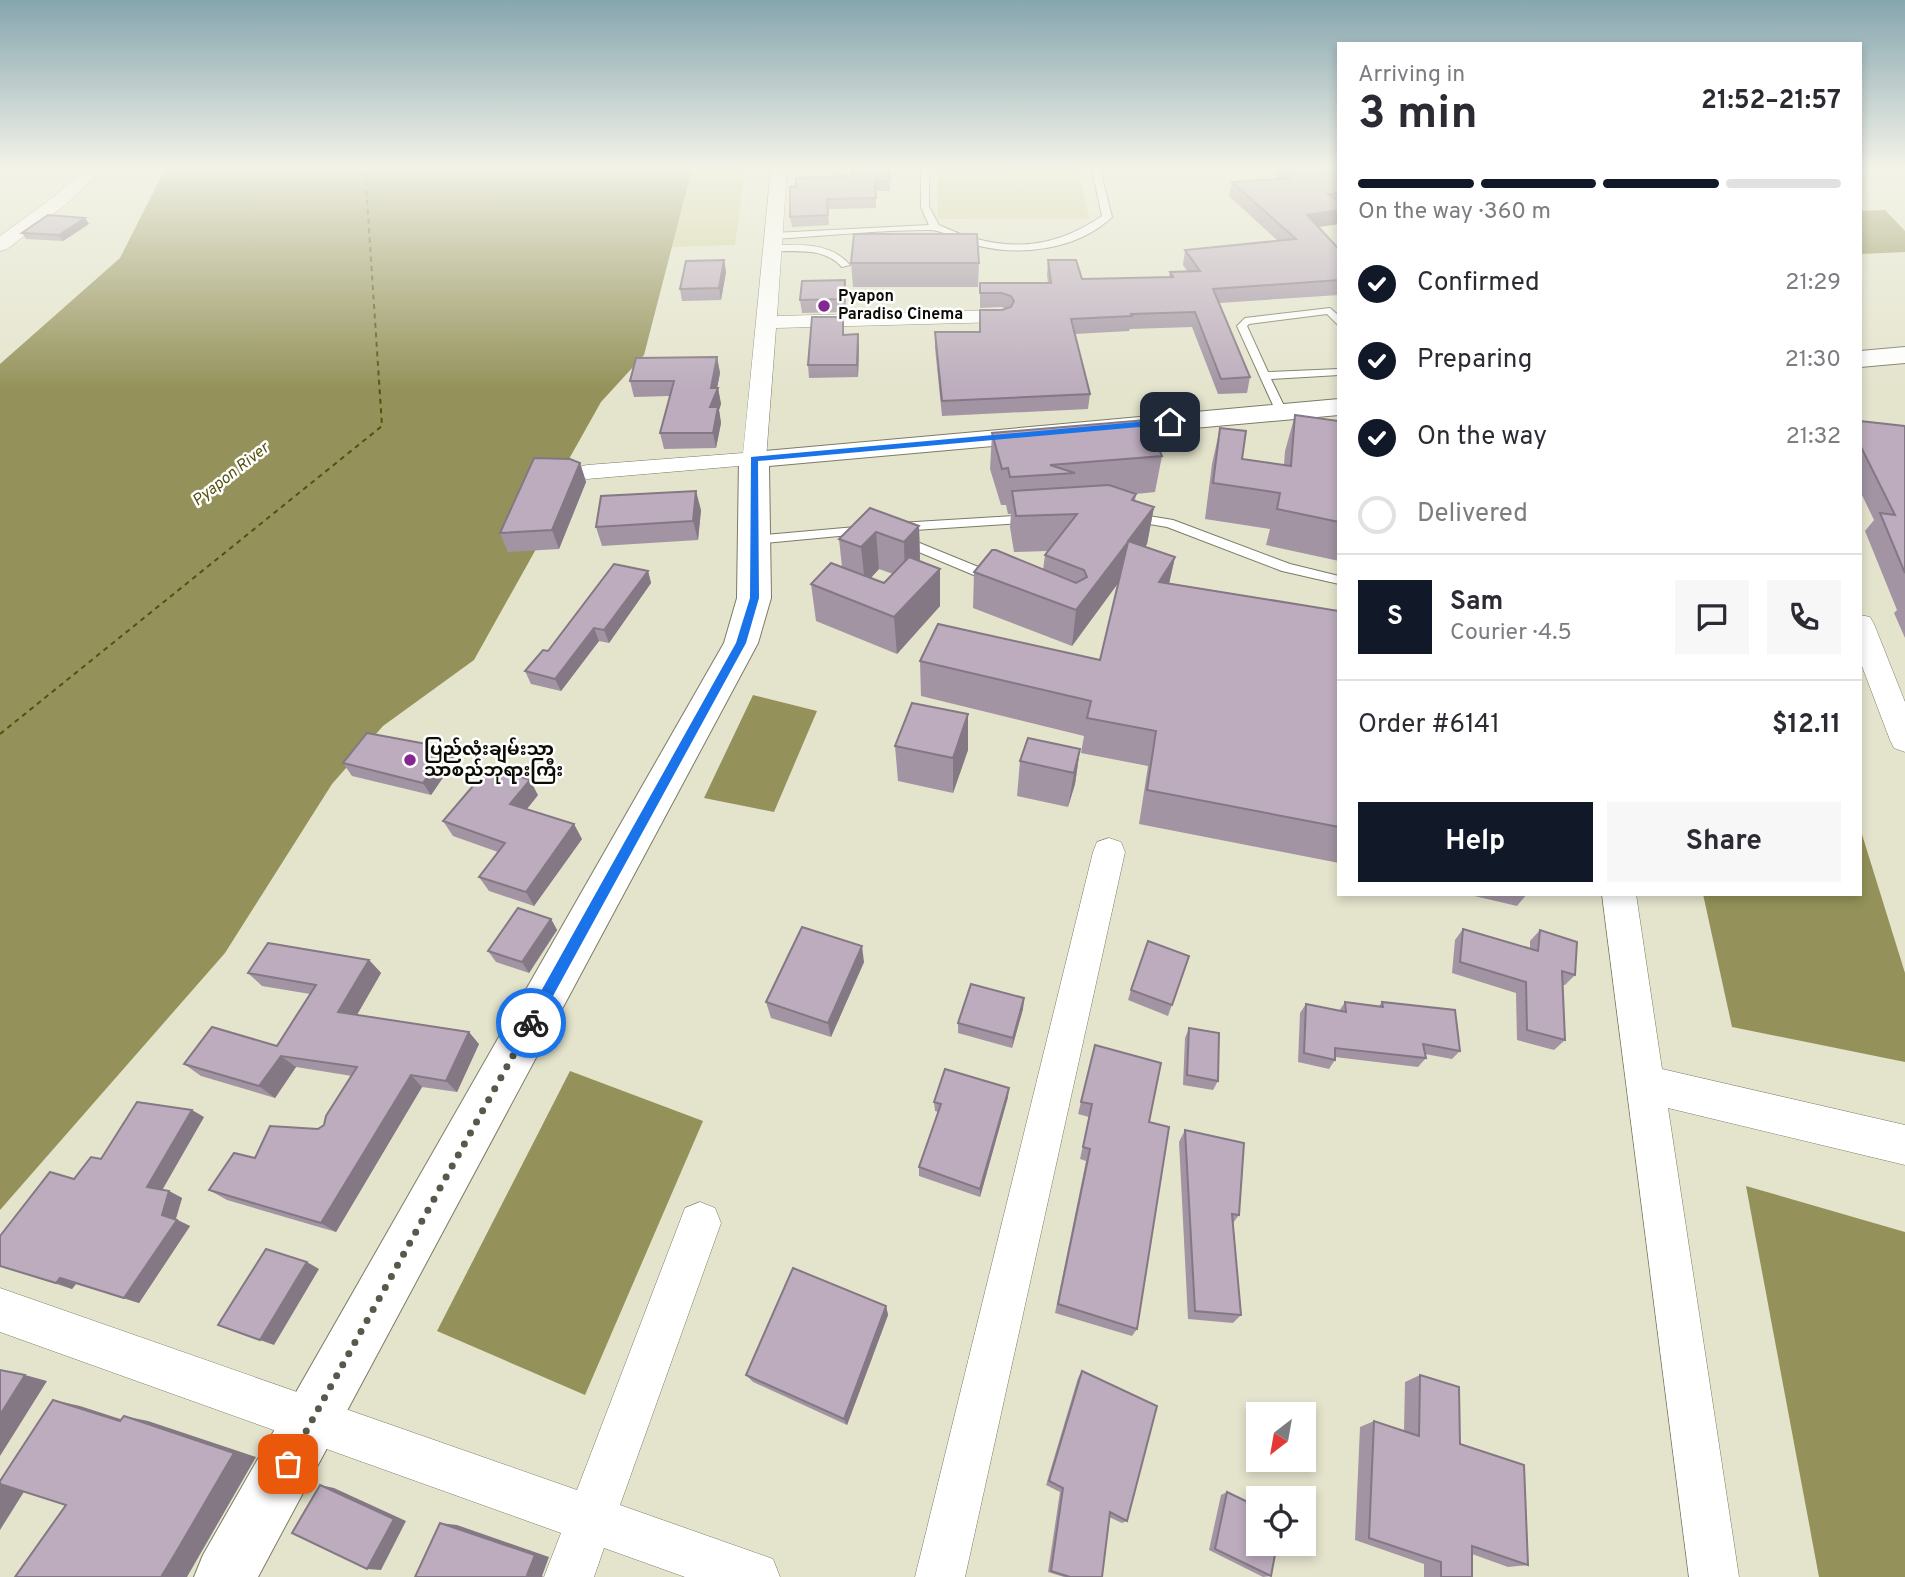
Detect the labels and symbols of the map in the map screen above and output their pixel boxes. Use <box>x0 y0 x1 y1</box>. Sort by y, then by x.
place label: Pyapon Paradiso Cinema <box>838 287 963 325</box>
marker: Pyapon Paradiso Cinema <box>816 298 832 314</box>
pin <box>1140 392 1200 452</box>
water label: Pyapon River <box>189 438 275 511</box>
place label: ပြည်လုံးချမ်းသာ သာစည်ဘုရားကြီး <box>424 737 563 784</box>
marker: ပြည်လုံးချမ်းသာ သာစည်ဘုရားကြီး <box>402 752 418 768</box>
courier <box>496 988 566 1058</box>
north arrow <box>1246 1402 1316 1472</box>
pin <box>258 1434 318 1494</box>

